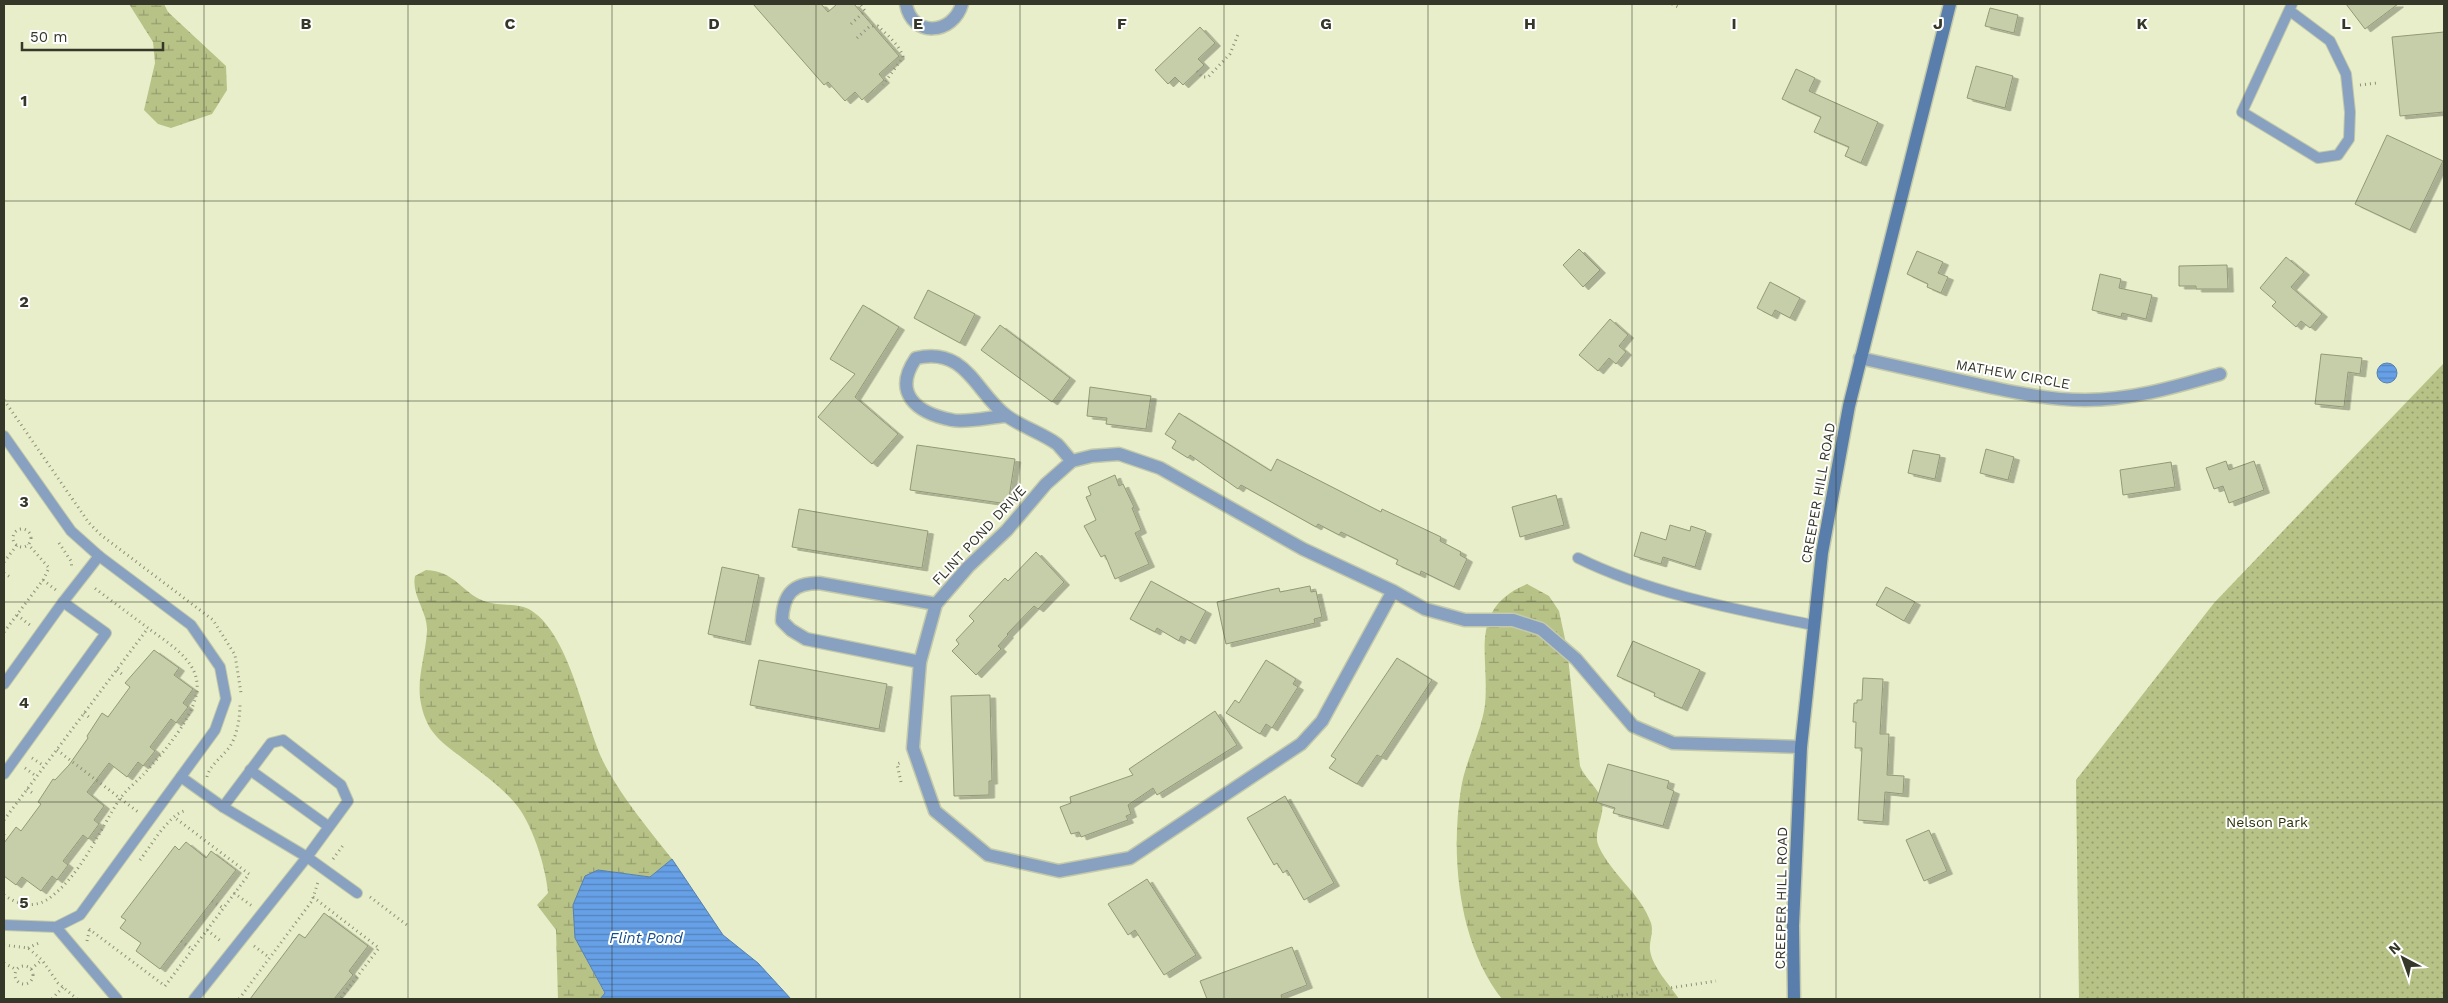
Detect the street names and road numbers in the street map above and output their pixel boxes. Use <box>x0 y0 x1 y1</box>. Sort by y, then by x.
street label: MATHEW CIRCLE <box>1955 356 2071 392</box>
street label: CREEPER HILL ROAD <box>1798 421 1838 565</box>
street label: FLINT POND DRIVE <box>929 482 1029 588</box>
street label: CREEPER HILL ROAD <box>1772 827 1790 969</box>

